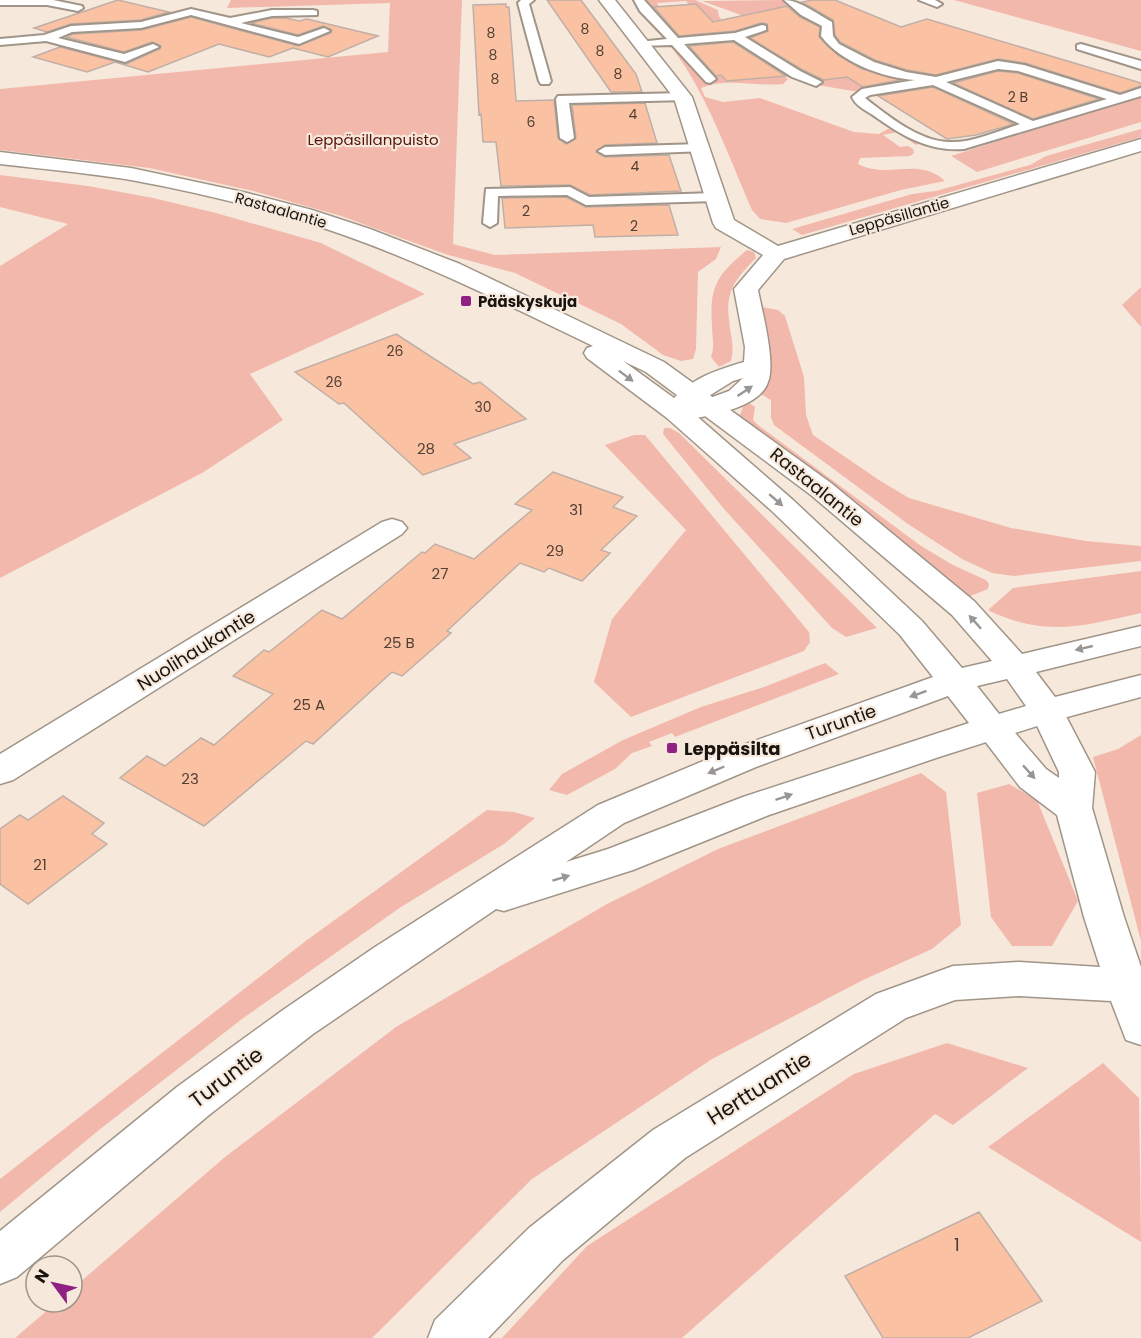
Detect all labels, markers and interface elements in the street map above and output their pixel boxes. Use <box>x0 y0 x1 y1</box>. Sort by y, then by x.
house number: 8 <box>581 19 590 39</box>
house number: 8 <box>487 23 496 43</box>
house number: 8 <box>596 41 605 61</box>
house number: 8 <box>489 45 498 65</box>
house number: 8 <box>614 64 623 84</box>
house number: 8 <box>491 69 500 89</box>
house number: 2 B <box>1008 87 1028 107</box>
house number: 4 <box>629 104 638 124</box>
house number: 6 <box>527 112 536 132</box>
park label: Leppäsillanpuisto <box>307 129 439 150</box>
house number: 4 <box>631 156 640 176</box>
street label: Rastaalantie <box>233 187 329 233</box>
street label: Leppäsillantie <box>846 192 952 240</box>
house number: 2 <box>522 201 530 221</box>
house number: 2 <box>630 216 638 236</box>
place label: Pääskyskuja <box>478 291 577 312</box>
marker: Pääskyskuja <box>459 294 473 308</box>
house number: 26 <box>387 341 404 361</box>
one-way arrow <box>617 370 633 382</box>
house number: 26 <box>326 372 343 392</box>
one-way arrow <box>736 385 752 397</box>
house number: 30 <box>474 397 492 417</box>
house number: 28 <box>417 438 435 459</box>
street label: Rastaalantie <box>765 442 869 532</box>
one-way arrow <box>768 493 783 506</box>
house number: 31 <box>569 499 583 520</box>
house number: 29 <box>546 540 564 561</box>
house number: 27 <box>432 563 448 584</box>
street label: Nuolihaukantie <box>132 604 260 696</box>
one-way arrow <box>969 615 982 630</box>
house number: 25 B <box>383 632 415 653</box>
one-way arrow <box>1075 644 1093 654</box>
one-way arrow <box>909 690 927 700</box>
house number: 25 A <box>293 694 325 715</box>
street label: Turuntie <box>802 698 880 746</box>
place label: Leppäsilta <box>684 736 781 761</box>
marker: Leppäsilta <box>665 741 679 755</box>
one-way arrow <box>1022 764 1035 779</box>
one-way arrow <box>706 765 724 775</box>
house number: 23 <box>181 768 199 789</box>
one-way arrow <box>775 792 793 802</box>
house number: 21 <box>33 854 47 875</box>
one-way arrow <box>552 873 570 882</box>
street label: Turuntie <box>183 1040 269 1114</box>
street label: Herttuantie <box>701 1045 817 1131</box>
house number: 1 <box>954 1232 960 1257</box>
north arrow <box>24 1254 84 1314</box>
text: N <box>29 1265 55 1287</box>

